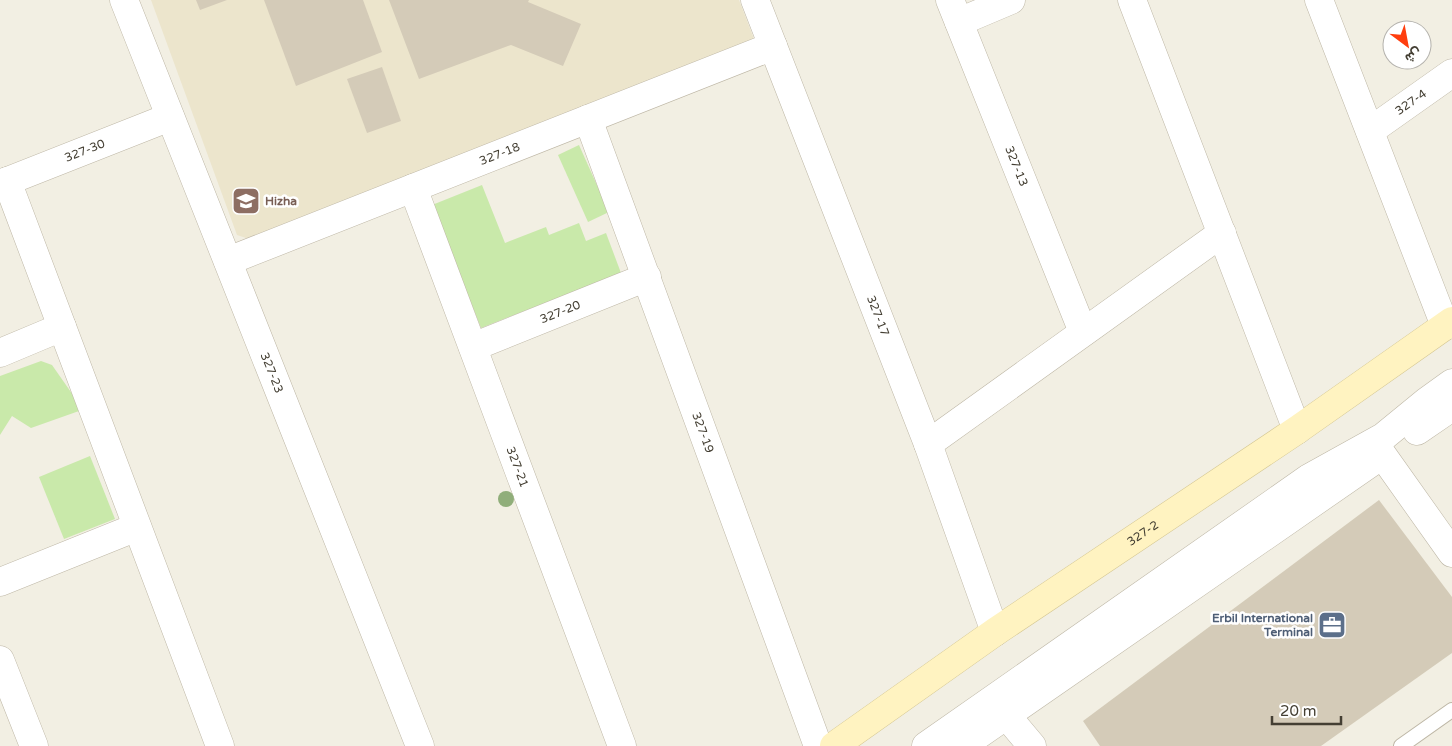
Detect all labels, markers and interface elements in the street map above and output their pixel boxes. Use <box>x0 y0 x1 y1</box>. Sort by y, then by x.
north arrow <box>1382 20 1432 70</box>
text: ش <box>1402 44 1425 67</box>
street label: 327-4 <box>1393 86 1430 118</box>
street label: 327-30 <box>62 136 107 165</box>
street label: 327-18 <box>477 140 522 168</box>
street label: 327-13 <box>1002 144 1031 188</box>
school or university icon: Hizha <box>231 186 261 216</box>
place label: Hizha <box>265 194 297 208</box>
street label: 327-17 <box>864 294 892 338</box>
street label: 327-20 <box>538 297 583 326</box>
street label: 327-23 <box>258 350 286 395</box>
street label: 327-19 <box>689 410 717 455</box>
street label: 327-21 <box>504 445 532 489</box>
street label: 327-2 <box>1124 518 1161 549</box>
office icon: Erbil International Terminal <box>1317 610 1347 640</box>
place label: Erbil International Terminal <box>1212 611 1313 639</box>
scale bar <box>1272 694 1341 726</box>
text: 20 m <box>1280 702 1317 720</box>

